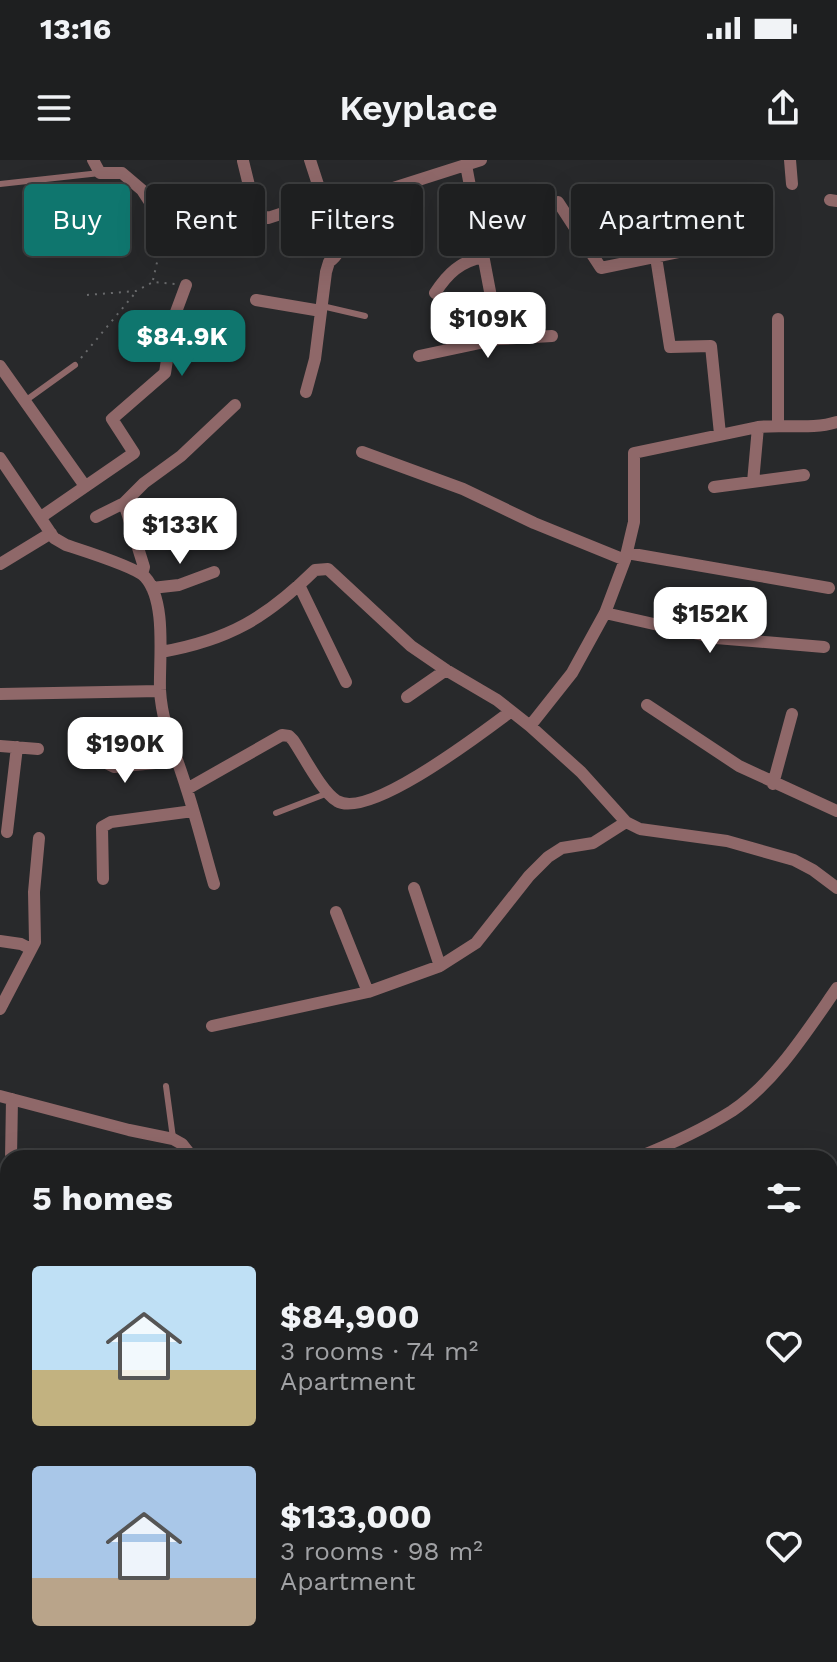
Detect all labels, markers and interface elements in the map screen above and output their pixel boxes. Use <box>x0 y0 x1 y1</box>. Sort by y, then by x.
text: 13:16 <box>40 11 111 46</box>
icon: menu <box>32 86 76 130</box>
icon: share <box>761 86 805 130</box>
text: Keyplace <box>339 87 498 129</box>
chip: Buy <box>24 184 130 256</box>
chip: Rent <box>146 184 265 256</box>
chip: Filters <box>281 184 423 256</box>
chip: New <box>439 184 555 256</box>
chip: Apartment <box>571 184 773 256</box>
pin: $109K <box>432 292 544 360</box>
text: $109K <box>449 303 527 333</box>
pin: $84.9K <box>117 310 247 378</box>
text: $84.9K <box>136 321 228 351</box>
pin: $133K <box>124 498 236 566</box>
text: $133K <box>142 509 218 539</box>
pin: $152K <box>654 587 766 655</box>
text: $152K <box>672 598 748 628</box>
pin: $190K <box>69 717 181 785</box>
text: $190K <box>86 728 164 758</box>
icon: filters <box>762 1176 806 1220</box>
text: 5 homes <box>32 1178 173 1218</box>
text: $84,900 <box>280 1296 420 1336</box>
icon: home <box>96 1298 192 1394</box>
icon: heart <box>762 1324 806 1368</box>
text: 3 rooms · 74 m² <box>280 1336 478 1366</box>
text: Apartment <box>280 1366 416 1396</box>
text: $133,000 <box>280 1496 432 1536</box>
icon: home <box>96 1498 192 1594</box>
icon: heart <box>762 1524 806 1568</box>
text: 3 rooms · 98 m² <box>280 1536 483 1566</box>
text: Apartment <box>280 1566 416 1596</box>

